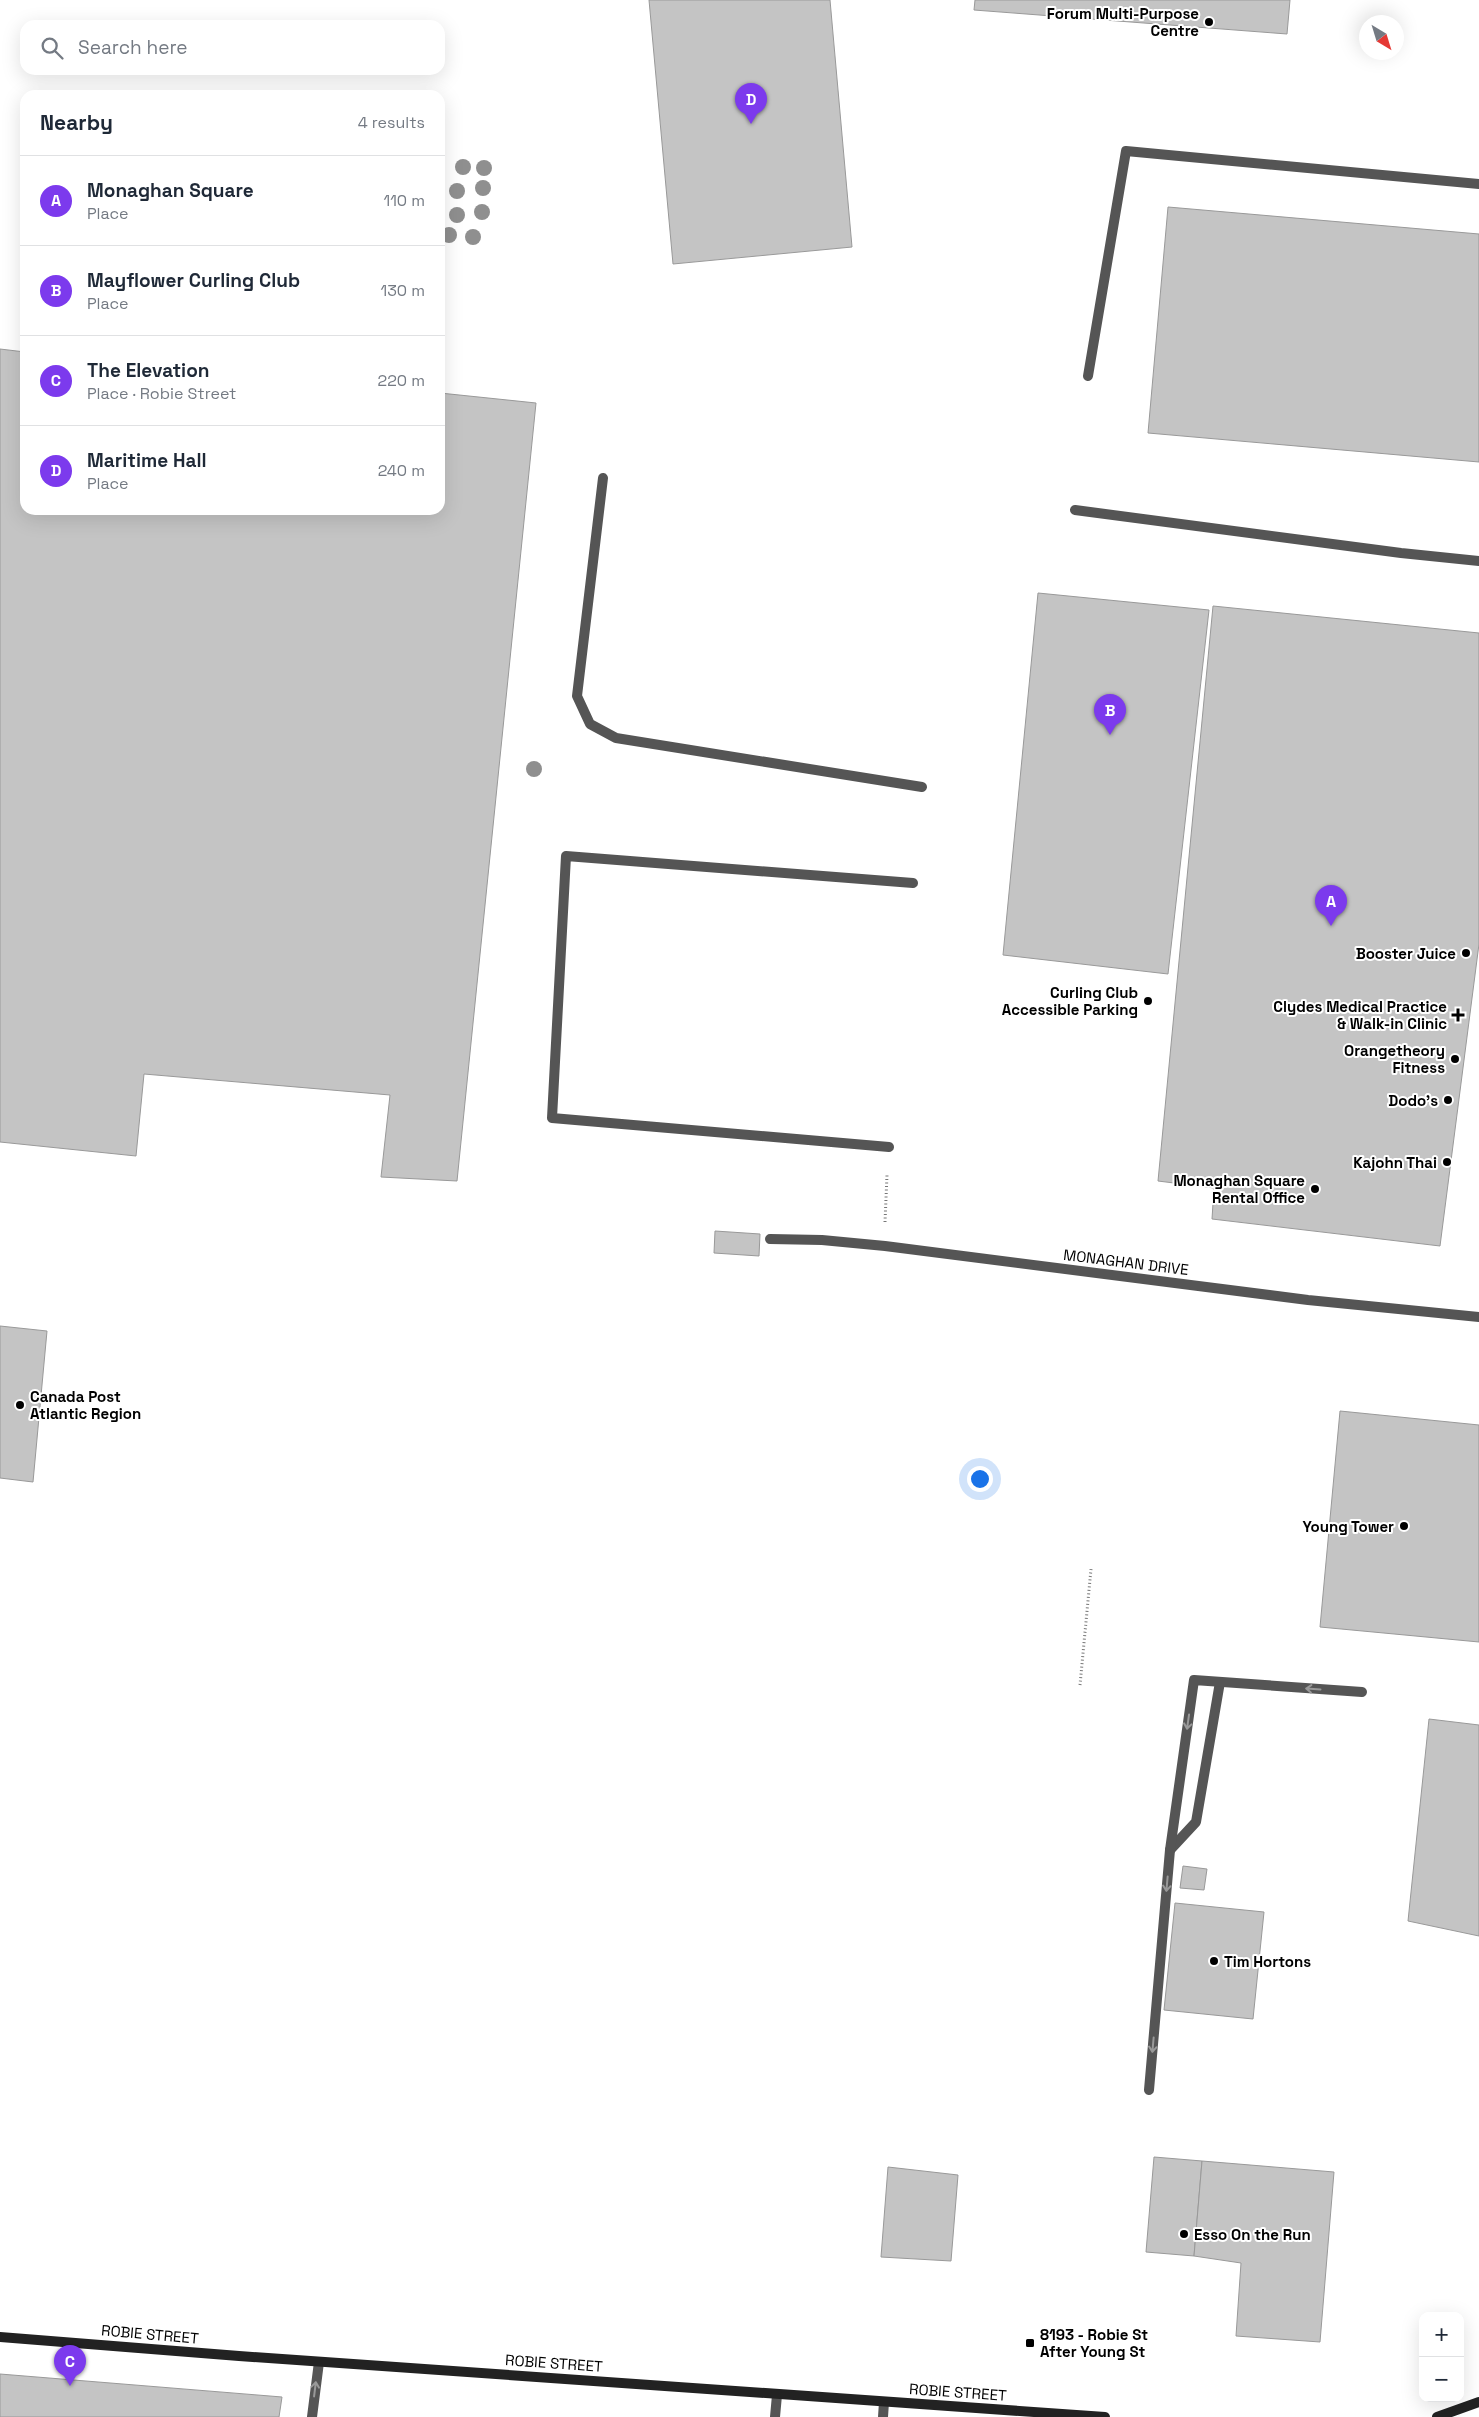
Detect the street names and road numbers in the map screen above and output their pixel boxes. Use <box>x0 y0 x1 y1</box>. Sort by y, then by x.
street label: MONAGHAN DRIVE <box>1062 1245 1190 1279</box>
street label: ROBIE STREET <box>100 2320 200 2348</box>
street label: ROBIE STREET <box>505 2350 604 2376</box>
street label: ROBIE STREET <box>909 2379 1008 2405</box>

